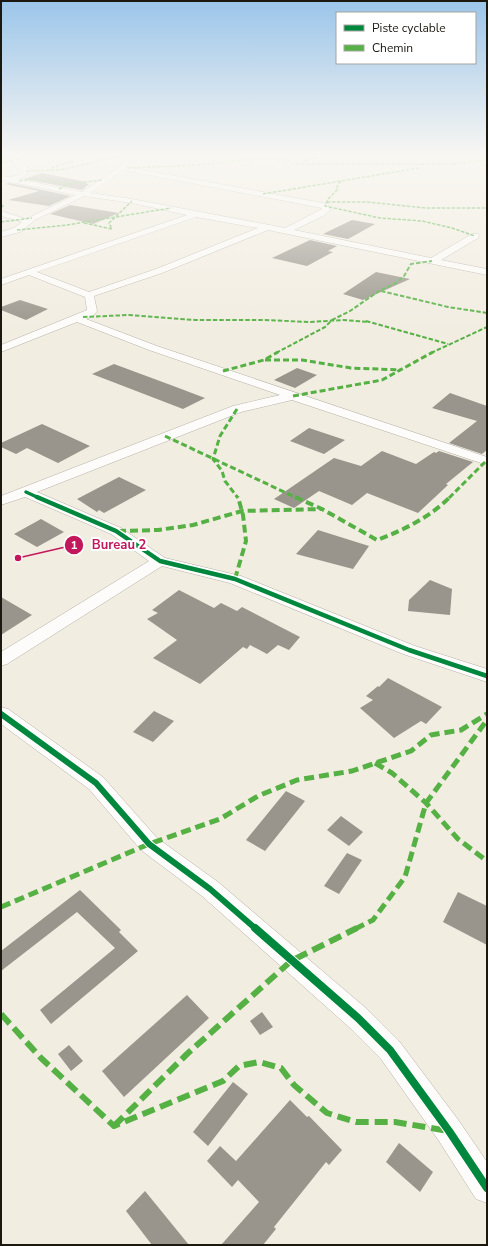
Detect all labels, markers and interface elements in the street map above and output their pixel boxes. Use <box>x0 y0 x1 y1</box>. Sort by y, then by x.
legend <box>336 12 476 64</box>
text: Piste cyclable <box>372 20 446 36</box>
text: Chemin <box>372 40 413 56</box>
callout: Bureau 2 <box>64 532 155 557</box>
text: Bureau 2 <box>92 536 146 554</box>
text: 1 <box>70 537 78 553</box>

